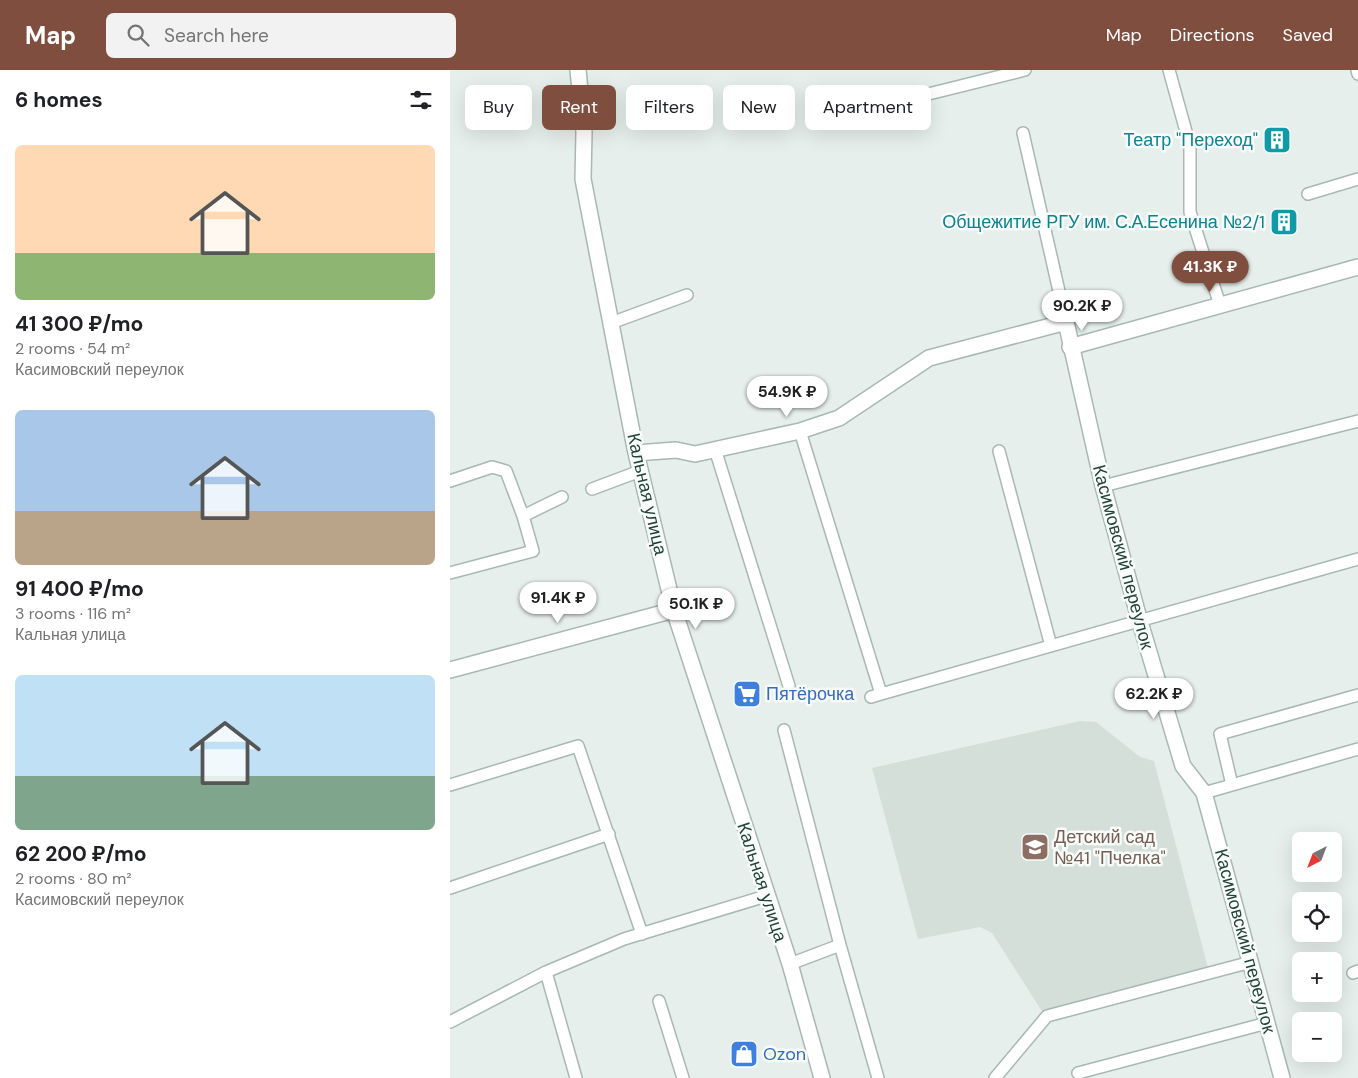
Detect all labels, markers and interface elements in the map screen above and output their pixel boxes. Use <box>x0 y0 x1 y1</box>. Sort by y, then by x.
search box <box>106 13 456 58</box>
text: Map <box>25 20 76 51</box>
icon: search <box>124 21 152 49</box>
text: Search here <box>164 23 269 48</box>
text: Map <box>1106 23 1142 47</box>
text: Directions <box>1170 23 1255 47</box>
text: Saved <box>1283 23 1333 47</box>
chip: Buy <box>465 85 532 130</box>
chip: Rent <box>542 85 616 130</box>
chip: Filters <box>626 85 713 130</box>
chip: New <box>723 85 795 130</box>
chip: Apartment <box>805 85 931 130</box>
text: 6 homes <box>15 86 103 114</box>
icon: filters <box>407 86 435 114</box>
building icon: Театр "Переход" <box>1262 125 1292 155</box>
place label: Театр "Переход" <box>1123 128 1258 152</box>
icon: home <box>180 178 270 268</box>
building icon: Общежитие РГУ им. С.А.Есенина №2/1 <box>1269 207 1299 237</box>
place label: Общежитие РГУ им. С.А.Есенина №2/1 <box>942 210 1265 234</box>
pin: 41.3K ₽ <box>1164 250 1256 293</box>
text: 41.3K ₽ <box>1183 256 1237 277</box>
pin: 90.2K ₽ <box>1036 290 1128 332</box>
text: 90.2K ₽ <box>1053 295 1111 316</box>
text: 41 300 ₽/mo <box>15 310 143 338</box>
text: 2 rooms · 54 m² <box>15 338 130 359</box>
text: Касимовский переулок <box>15 359 184 380</box>
pin: 54.9K ₽ <box>741 376 833 418</box>
text: 54.9K ₽ <box>758 381 816 402</box>
street label: Кальная улица <box>621 431 673 558</box>
icon: home <box>180 443 270 533</box>
street label: Касимовский переулок <box>1087 462 1159 652</box>
text: 91 400 ₽/mo <box>15 575 144 603</box>
pin: 91.4K ₽ <box>512 582 604 624</box>
text: 91.4K ₽ <box>531 587 585 608</box>
pin: 50.1K ₽ <box>650 588 742 630</box>
text: 50.1K ₽ <box>669 593 723 614</box>
text: 3 rooms · 116 m² <box>15 603 131 624</box>
text: Кальная улица <box>15 624 126 645</box>
pin: 62.2K ₽ <box>1108 678 1200 720</box>
supermarket icon: Пятёрочка <box>732 679 762 709</box>
place label: Пятёрочка <box>766 682 855 706</box>
text: 62.2K ₽ <box>1125 683 1183 704</box>
icon: home <box>180 708 270 798</box>
street label: Кальная улица <box>731 819 793 946</box>
place label: Детский сад №41 "Пчелка" <box>1054 825 1166 870</box>
school or university icon: Детский сад №41 "Пчелка" <box>1020 832 1050 862</box>
north arrow <box>1292 832 1342 882</box>
map controls <box>1292 832 1342 1062</box>
text: 62 200 ₽/mo <box>15 840 147 868</box>
street label: Касимовский переулок <box>1209 846 1281 1036</box>
text: 2 rooms · 80 m² <box>15 868 132 889</box>
text: Касимовский переулок <box>15 889 184 910</box>
button: locate <box>1292 892 1342 942</box>
button: + <box>1292 952 1342 1002</box>
button: − <box>1292 1012 1342 1062</box>
shop icon: Ozon <box>729 1039 759 1069</box>
place label: Ozon <box>763 1042 806 1066</box>

